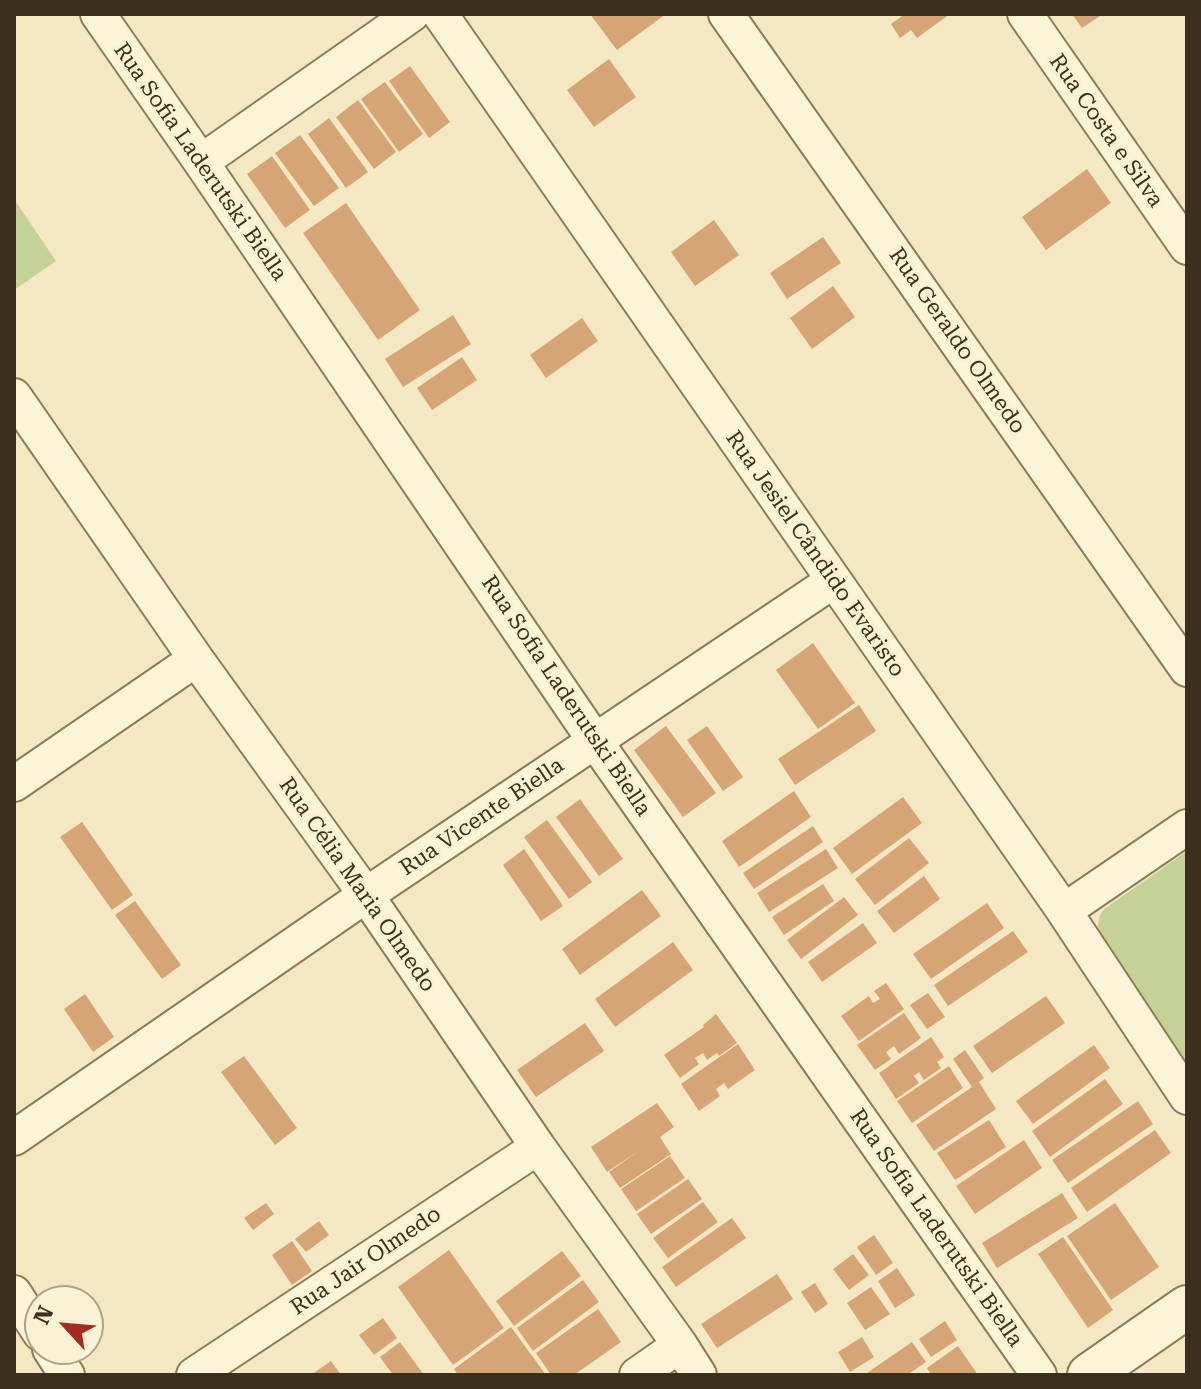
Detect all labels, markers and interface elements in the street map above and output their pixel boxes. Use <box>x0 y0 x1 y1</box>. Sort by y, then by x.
street label: Rua Sofia Laderutski Biella <box>108 38 292 286</box>
street label: Rua Costa e Silva <box>1043 49 1169 213</box>
street label: Rua Geraldo Olmedo <box>883 243 1031 439</box>
street label: Rua Jesiel Cândido Evaristo <box>720 426 910 682</box>
street label: Rua Sofia Laderutski Biella <box>476 571 656 821</box>
street label: Rua Vicente Biella <box>395 752 569 882</box>
street label: Rua Célia Maria Olmedo <box>273 773 441 997</box>
street label: Rua Sofia Laderutski Biella <box>844 1104 1028 1352</box>
street label: Rua Jair Olmedo <box>286 1201 446 1321</box>
north arrow <box>24 1285 104 1365</box>
text: N <box>29 1302 59 1328</box>

